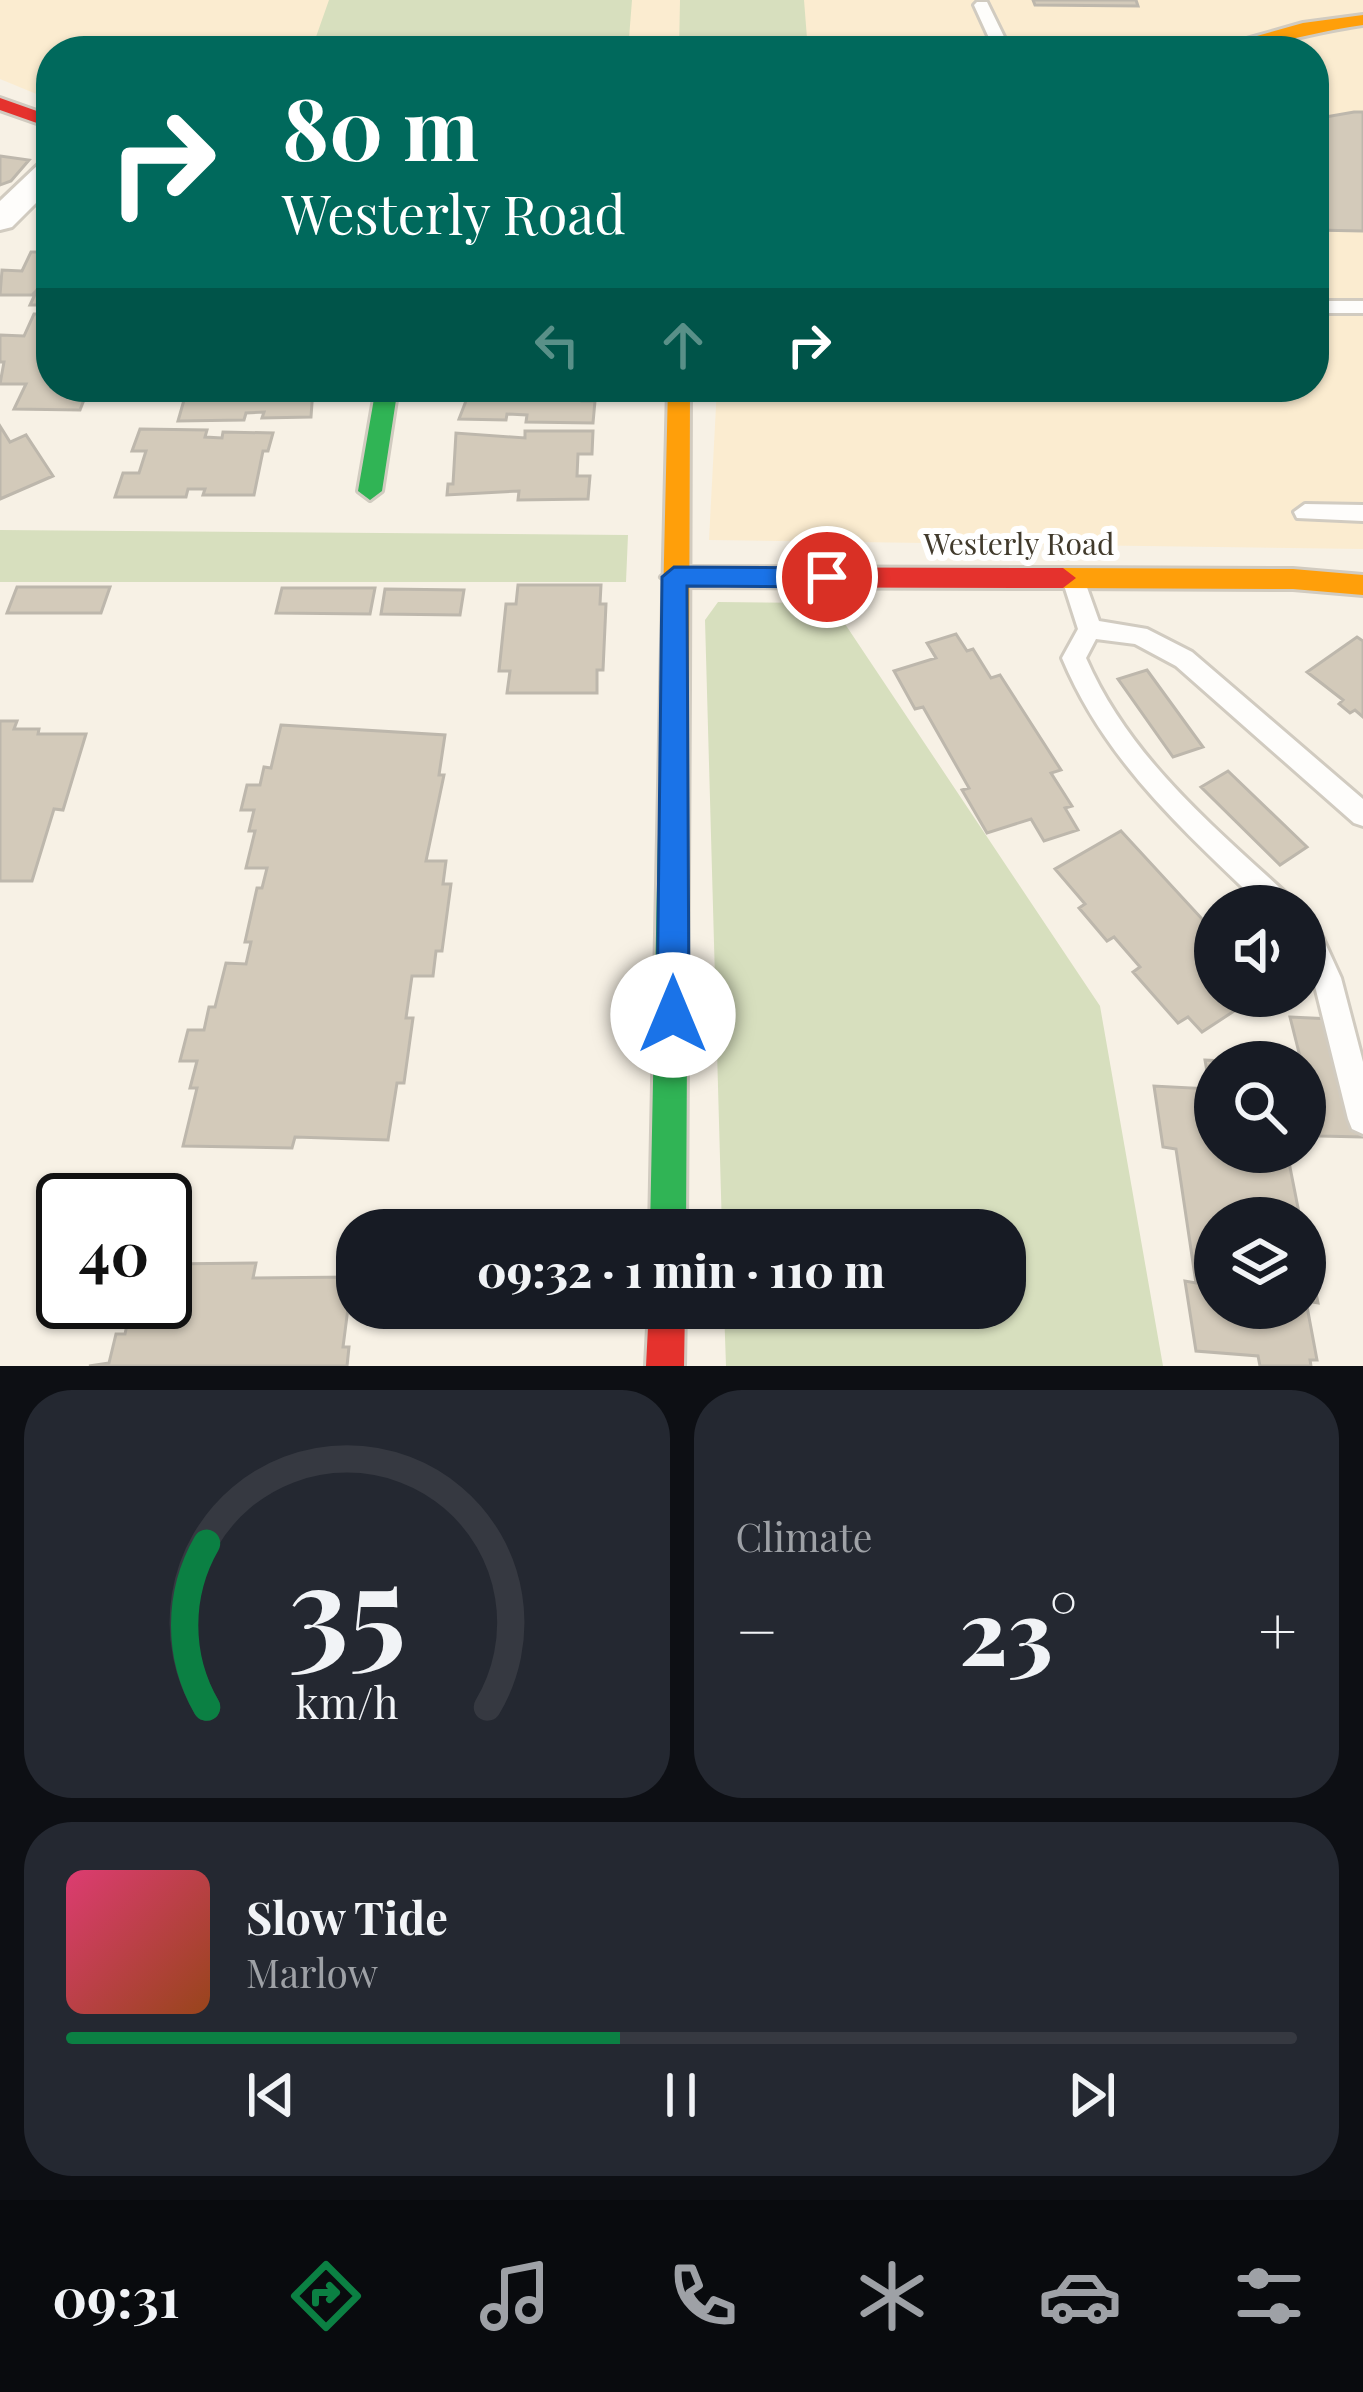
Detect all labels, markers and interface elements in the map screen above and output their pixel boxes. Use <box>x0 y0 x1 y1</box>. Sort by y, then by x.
text: 80 m <box>282 70 479 182</box>
icon: right <box>84 84 240 240</box>
text: Westerly Road <box>282 177 626 249</box>
icon: left <box>524 312 590 378</box>
icon: ahead <box>650 312 716 378</box>
icon: right <box>776 312 842 378</box>
street label: Westerly Road <box>923 523 1114 563</box>
pin <box>776 526 878 628</box>
icon: arrive <box>794 544 860 610</box>
map controls <box>1194 885 1326 1329</box>
button: sound <box>1194 885 1326 1017</box>
position arrow <box>610 952 736 1078</box>
button: search <box>1194 1041 1326 1173</box>
speed limit sign: 40 <box>36 1173 192 1329</box>
button: layers <box>1194 1197 1326 1329</box>
text: 09:32 · 1 min · 110 m <box>477 1239 885 1299</box>
text: Climate <box>736 1510 873 1562</box>
text: 35 <box>288 1521 406 1687</box>
text: 23° <box>959 1569 1077 1689</box>
text: − <box>736 1585 778 1673</box>
text: + <box>1258 1585 1297 1673</box>
text: km/h <box>295 1673 398 1730</box>
text: Slow Tide <box>246 1886 448 1946</box>
text: Marlow <box>246 1946 378 1998</box>
icon: previous <box>238 2062 304 2128</box>
icon: pause <box>648 2062 714 2128</box>
icon: next <box>1059 2062 1125 2128</box>
icon: directions <box>284 2254 368 2338</box>
icon: music <box>473 2254 557 2338</box>
icon: phone <box>661 2254 745 2338</box>
icon: climate <box>850 2254 934 2338</box>
icon: car <box>1038 2254 1122 2338</box>
icon: filters <box>1227 2254 1311 2338</box>
text: 09:31 <box>52 2260 180 2332</box>

